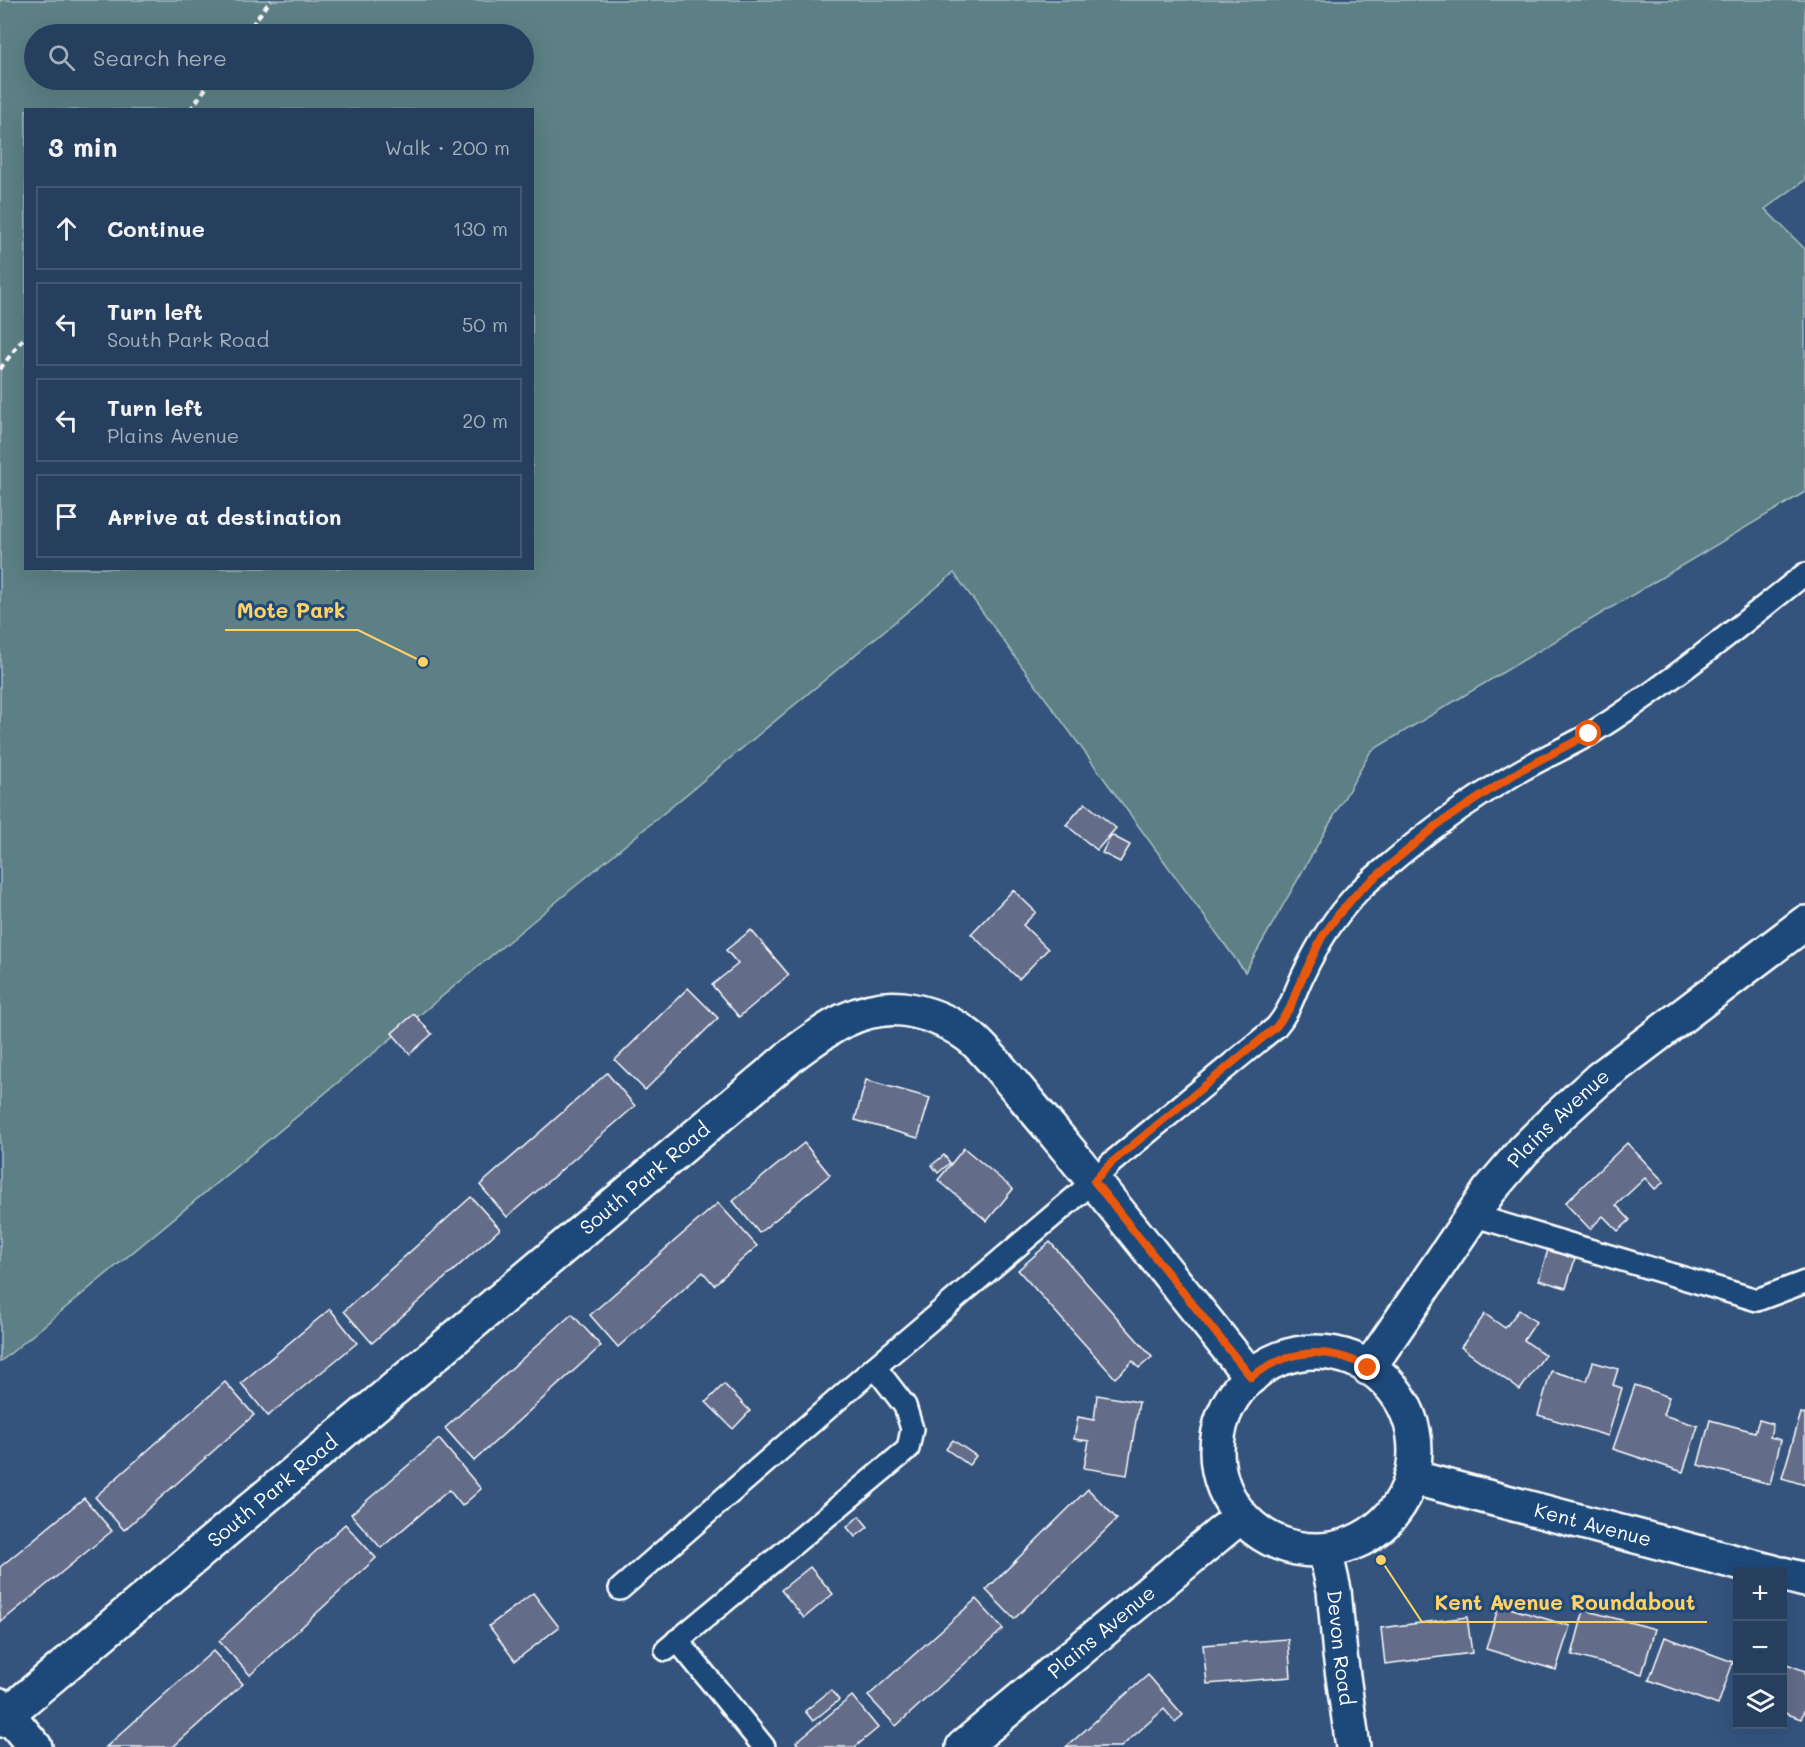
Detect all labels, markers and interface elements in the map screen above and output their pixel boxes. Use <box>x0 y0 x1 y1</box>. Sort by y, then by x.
search box <box>24 24 534 90</box>
icon: search <box>45 41 78 74</box>
text: Search here <box>93 43 227 72</box>
text: 3 min <box>48 130 117 164</box>
text: Walk · 200 m <box>385 134 510 160</box>
icon: ahead <box>50 212 83 245</box>
text: Continue <box>107 214 205 243</box>
text: 130 m <box>453 215 508 241</box>
text: Turn left <box>107 297 203 326</box>
icon: left <box>50 308 83 341</box>
text: 50 m <box>462 311 508 337</box>
text: South Park Road <box>107 326 269 352</box>
text: Turn left <box>107 393 203 422</box>
icon: left <box>50 404 83 437</box>
text: 20 m <box>462 407 508 433</box>
text: Plains Avenue <box>107 422 239 448</box>
icon: arrive <box>50 500 83 533</box>
text: Arrive at destination <box>107 502 342 531</box>
callout: Mote Park <box>225 591 358 630</box>
text: Mote Park <box>237 596 345 623</box>
route start <box>1575 720 1601 746</box>
street label: Plains Avenue <box>1501 1062 1614 1173</box>
street label: South Park Road <box>574 1116 715 1240</box>
route end <box>1354 1354 1380 1380</box>
street label: South Park Road <box>201 1428 342 1552</box>
street label: Kent Avenue <box>1532 1496 1654 1552</box>
map controls <box>1733 1567 1787 1729</box>
button: + <box>1733 1567 1787 1621</box>
street label: Plains Avenue <box>1042 1579 1160 1683</box>
callout: Kent Avenue Roundabout <box>1422 1583 1707 1622</box>
text: Kent Avenue Roundabout <box>1435 1588 1695 1615</box>
street label: Devon Road <box>1322 1589 1361 1707</box>
button: − <box>1733 1621 1787 1675</box>
button: layers <box>1733 1675 1787 1729</box>

